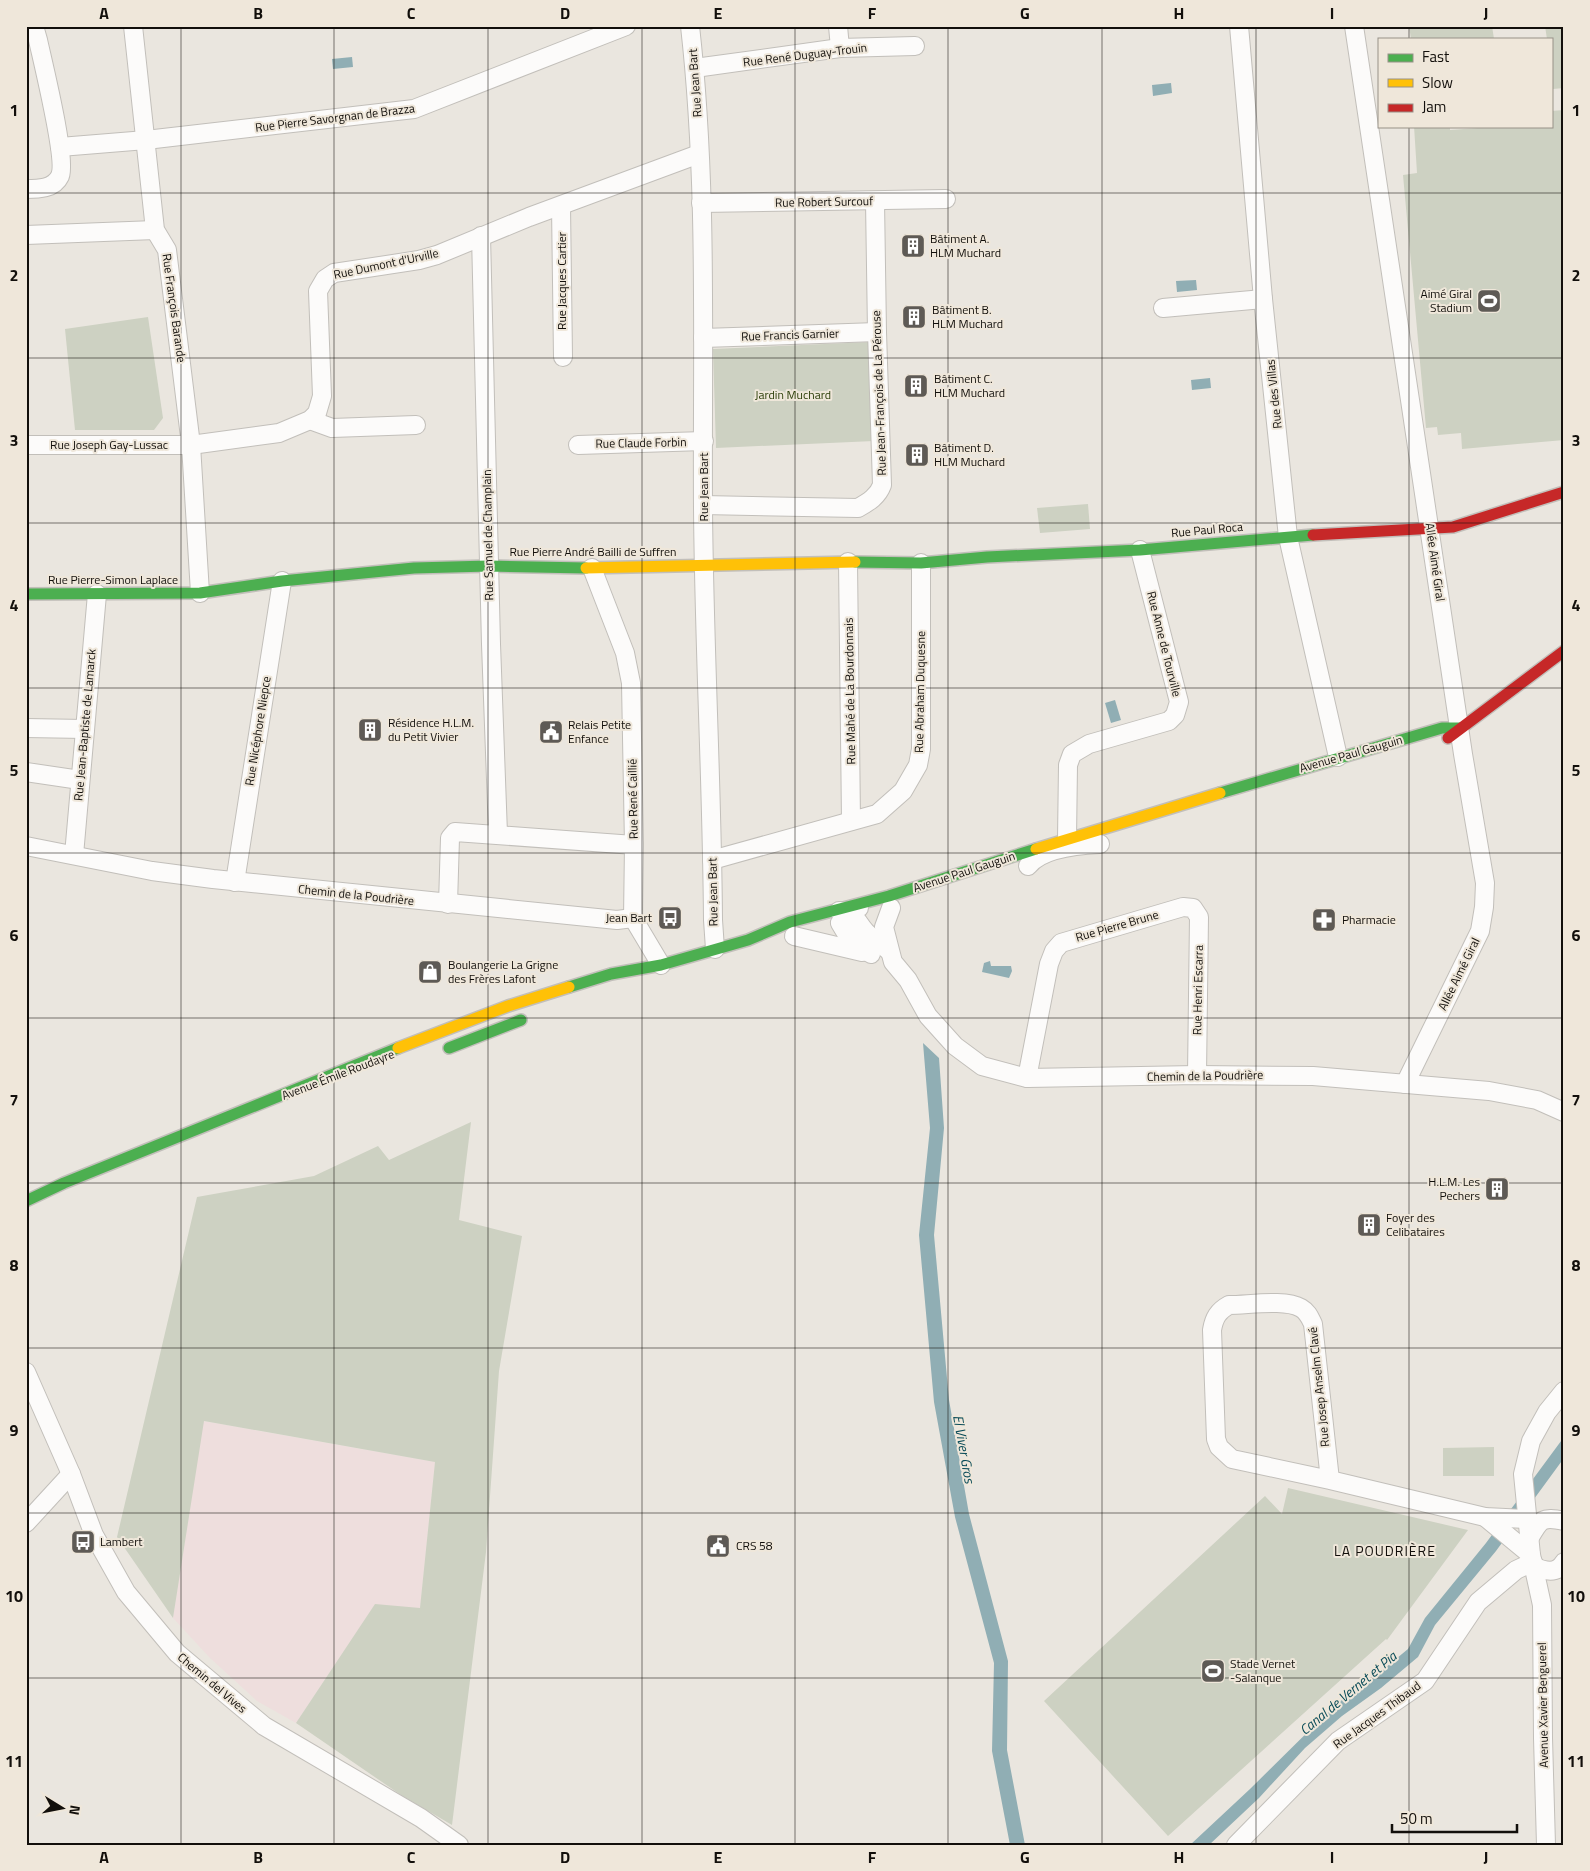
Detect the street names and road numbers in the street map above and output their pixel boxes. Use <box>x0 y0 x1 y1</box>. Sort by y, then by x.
street label: Rue René Duguay-Trouin <box>742 37 868 72</box>
street label: Rue Jean Bart <box>683 47 706 118</box>
street label: Rue Pierre Savorgnan de Brazza <box>254 98 416 137</box>
street label: Rue Robert Surcouf <box>775 191 873 212</box>
street label: Rue Jacques Cartier <box>552 232 571 330</box>
street label: Rue Dumont d'Urville <box>332 243 440 284</box>
street label: Rue François Barande <box>157 252 192 364</box>
street label: Rue Jean-François de La Pérouse <box>866 310 891 476</box>
street label: Rue Francis Garnier <box>741 323 839 346</box>
street label: Rue des Villas <box>1260 358 1287 430</box>
street label: Rue Claude Forbin <box>595 432 687 453</box>
street label: Rue Joseph Gay-Lussac <box>50 435 168 454</box>
street label: Rue Jean Bart <box>694 452 713 521</box>
street label: Rue Samuel de Champlain <box>477 469 498 601</box>
street label: Rue Paul Roca <box>1170 517 1244 542</box>
street label: Allée Aimé Giral <box>1421 522 1450 602</box>
street label: Rue Pierre André Bailli de Suffren <box>509 542 677 561</box>
street label: Rue Pierre-Simon Laplace <box>48 570 178 589</box>
street label: Rue Anne de Tourville <box>1142 589 1187 699</box>
street label: Rue Mahé de La Bourdonnais <box>839 617 860 765</box>
street label: Rue Abraham Duquesne <box>909 631 930 753</box>
street label: Rue Jean-Baptiste de Lamarck <box>68 648 101 802</box>
street label: Rue Nicéphore Niepce <box>239 675 276 787</box>
street label: Avenue Paul Gauguin <box>1297 730 1405 777</box>
street label: Rue René Caillié <box>622 759 643 839</box>
street label: Avenue Paul Gauguin <box>910 846 1017 897</box>
street label: Rue Jean Bart <box>702 857 723 927</box>
street label: Chemin de la Poudrière <box>297 879 415 910</box>
street label: Rue Pierre Brune <box>1073 905 1161 946</box>
street label: Allée Aimé Giral <box>1433 934 1484 1013</box>
street label: Rue Henri Escarra <box>1187 945 1208 1035</box>
street label: Avenue Émile Roudayre <box>279 1044 397 1105</box>
street label: Chemin de la Poudrière <box>1147 1065 1263 1086</box>
street label: Rue Josep Anselm Clavé <box>1303 1326 1334 1448</box>
street label: Avenue Xavier Benguerel <box>1532 1642 1553 1768</box>
street label: Chemin del Vives <box>173 1648 252 1718</box>
street label: Rue Jacques Thibaud <box>1329 1676 1425 1753</box>

